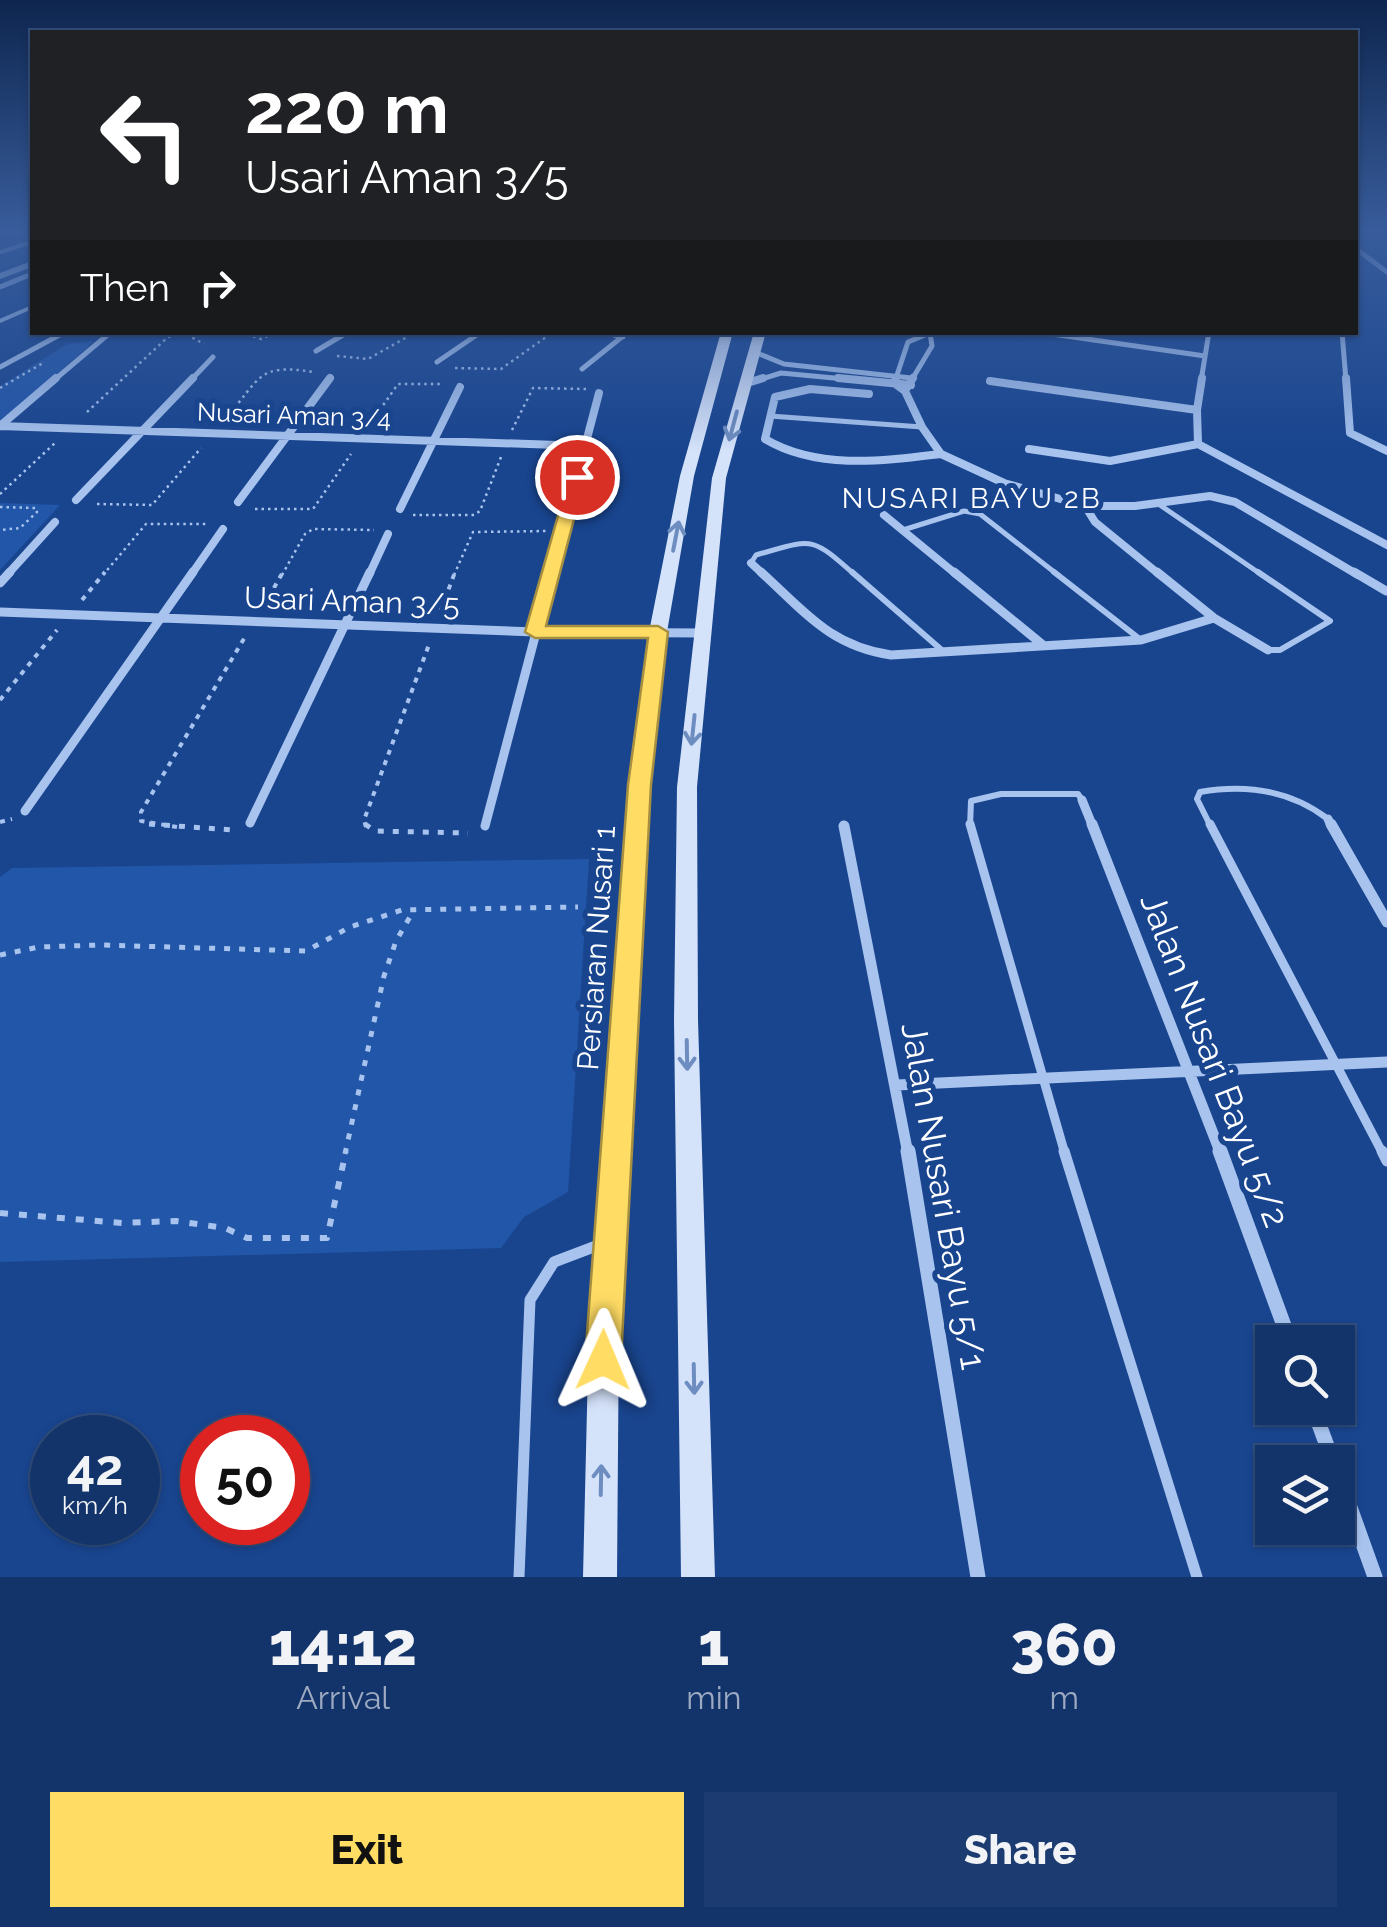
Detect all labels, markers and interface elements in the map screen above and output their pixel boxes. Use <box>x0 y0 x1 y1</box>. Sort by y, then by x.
text: 220 m <box>245 67 449 149</box>
icon: left <box>80 70 210 200</box>
text: Usari Aman 3/5 <box>245 151 568 204</box>
icon: right <box>190 260 245 315</box>
text: Then <box>80 265 170 310</box>
street label: Nusari Aman 3/4 <box>197 397 391 433</box>
one-way arrow <box>722 410 741 441</box>
pin <box>535 435 620 520</box>
icon: arrive <box>550 450 605 505</box>
district label: NUSARI BAYU 2B <box>842 482 1102 515</box>
one-way arrow <box>667 521 686 553</box>
street label: Usari Aman 3/5 <box>244 580 460 622</box>
one-way arrow <box>683 713 702 745</box>
street label: Persiaran Nusari 1 <box>570 824 622 1072</box>
street label: Jalan Nusari Bayu 5/2 <box>1132 887 1298 1233</box>
street label: Jalan Nusari Bayu 5/1 <box>893 1020 995 1372</box>
one-way arrow <box>678 1038 696 1070</box>
position arrow <box>551 1308 655 1412</box>
map controls <box>1255 1325 1355 1545</box>
button: search <box>1255 1325 1355 1425</box>
one-way arrow <box>684 1363 703 1395</box>
speed limit sign: 50 <box>180 1415 310 1545</box>
text: 42 <box>67 1438 123 1497</box>
button: layers <box>1255 1445 1355 1545</box>
one-way arrow <box>592 1464 611 1496</box>
text: km/h <box>62 1490 128 1520</box>
text: 14:12 <box>269 1609 417 1679</box>
text: 1 <box>698 1609 729 1679</box>
text: 360 <box>1010 1609 1118 1679</box>
text: Arrival <box>296 1679 390 1716</box>
text: min <box>686 1679 741 1716</box>
text: m <box>1049 1679 1079 1716</box>
button: Exit <box>50 1792 684 1907</box>
button: Share <box>704 1792 1337 1907</box>

